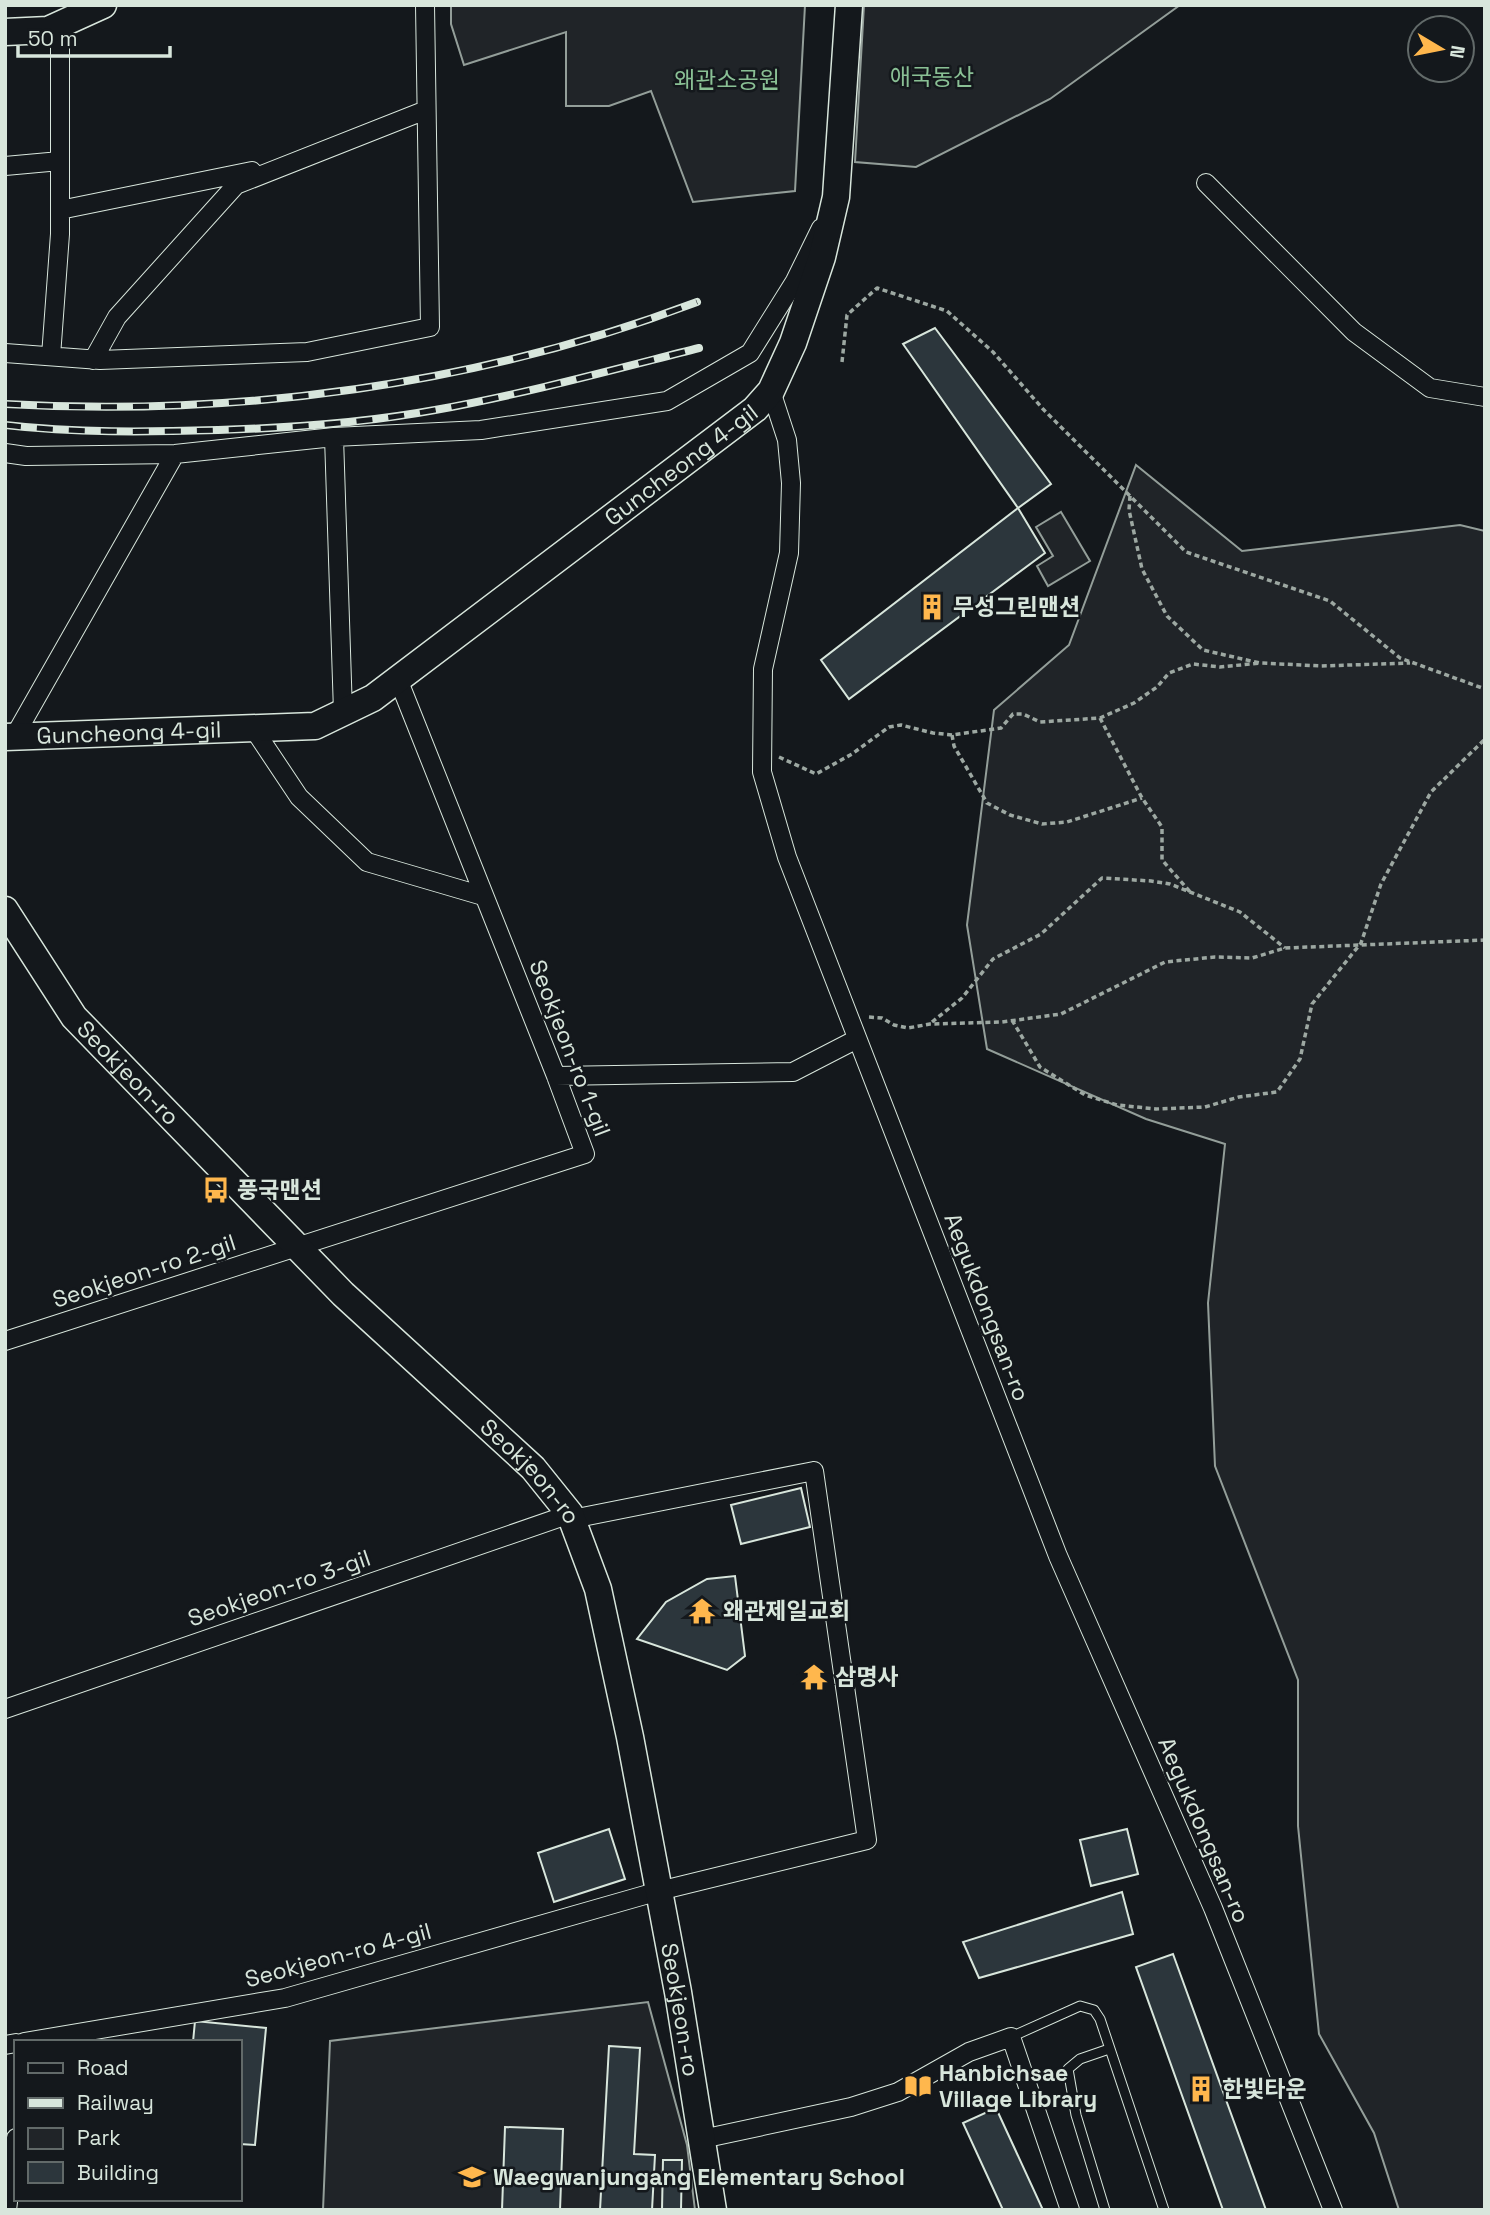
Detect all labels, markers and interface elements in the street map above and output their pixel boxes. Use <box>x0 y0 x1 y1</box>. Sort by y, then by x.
scale bar <box>18 14 170 58</box>
north arrow <box>1406 14 1476 84</box>
text: 50 m <box>28 25 78 52</box>
text: N <box>1444 43 1471 60</box>
park label: 애국동산 <box>890 62 974 92</box>
park label: 왜관소공원 <box>674 65 780 95</box>
street label: Guncheong 4-gil <box>598 397 764 533</box>
building icon: 무성그린맨션 <box>917 592 947 622</box>
place label: 무성그린맨션 <box>953 592 1080 622</box>
street label: Guncheong 4-gil <box>36 714 222 751</box>
street label: Seokjeon-ro 1-gil <box>523 955 617 1141</box>
street label: Seokjeon-ro <box>70 1014 186 1132</box>
bus stop icon: 풍국맨션 <box>201 1175 231 1205</box>
place label: 풍국맨션 <box>237 1175 322 1205</box>
street label: Aegukdongsan-ro <box>937 1209 1037 1405</box>
street label: Seokjeon-ro 2-gil <box>49 1227 239 1315</box>
street label: Seokjeon-ro <box>474 1412 587 1528</box>
street label: Seokjeon-ro 3-gil <box>184 1543 374 1633</box>
temple icon: 왜관제일교회 <box>687 1596 717 1626</box>
place label: 왜관제일교회 <box>723 1596 850 1626</box>
temple icon: 삼명사 <box>799 1662 829 1692</box>
place label: 삼명사 <box>835 1662 898 1692</box>
street label: Aegukdongsan-ro <box>1151 1733 1257 1927</box>
street label: Seokjeon-ro 4-gil <box>242 1916 434 1994</box>
street label: Seokjeon-ro <box>654 1941 706 2079</box>
legend <box>14 2040 242 2201</box>
text: Road <box>77 2054 129 2081</box>
place label: Hanbichsae Village Library <box>939 2058 1097 2114</box>
library icon: Hanbichsae Village Library <box>903 2071 933 2101</box>
building icon: 한빛타운 <box>1186 2074 1216 2104</box>
place label: 한빛타운 <box>1222 2074 1307 2104</box>
text: Railway <box>77 2089 154 2116</box>
text: Park <box>77 2124 121 2151</box>
text: Building <box>77 2159 159 2186</box>
school or university icon: Waegwanjungang Elementary School <box>457 2162 487 2192</box>
place label: Waegwanjungang Elementary School <box>493 2162 905 2192</box>

